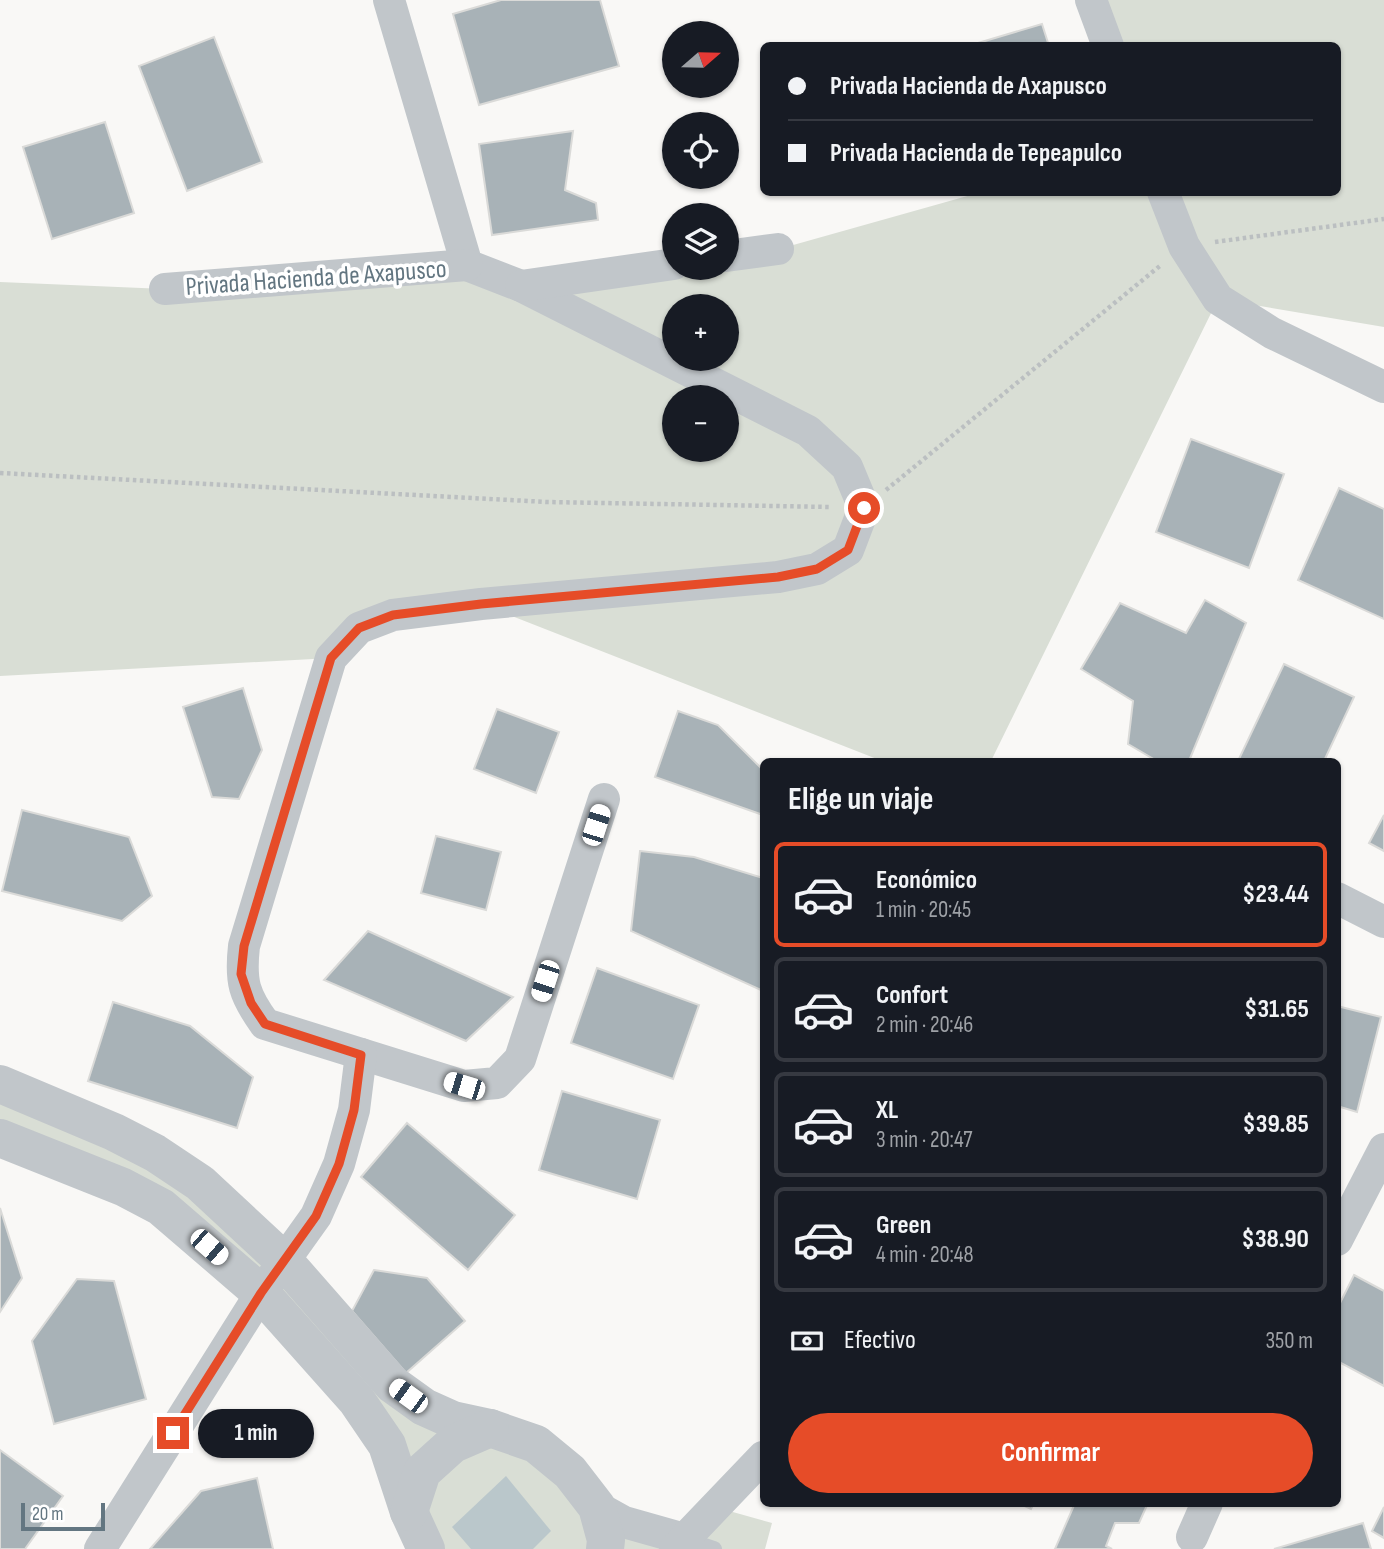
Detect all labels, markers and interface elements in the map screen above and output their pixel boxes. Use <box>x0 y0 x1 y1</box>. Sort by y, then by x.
north arrow <box>662 21 738 98</box>
map controls <box>662 21 739 462</box>
text: Privada Hacienda de Axapusco <box>830 71 1107 102</box>
button: locate <box>662 112 739 189</box>
text: Privada Hacienda de Tepeapulco <box>830 138 1122 169</box>
button: layers <box>662 203 739 280</box>
street label: Privada Hacienda de Axapusco <box>185 254 448 303</box>
button: + <box>662 294 739 371</box>
button: − <box>662 385 739 462</box>
route start <box>848 492 880 524</box>
text: Elige un viaje <box>788 780 933 819</box>
car <box>580 802 613 848</box>
icon: car <box>792 863 855 926</box>
text: Económico <box>876 865 977 896</box>
text: $23.44 <box>1242 879 1309 910</box>
text: 1 min · 20:45 <box>876 896 971 924</box>
car <box>529 958 562 1004</box>
icon: car <box>792 978 855 1041</box>
text: Confort <box>876 980 948 1011</box>
text: $31.65 <box>1244 994 1309 1025</box>
text: 2 min · 20:46 <box>876 1011 973 1039</box>
car <box>441 1070 488 1102</box>
icon: car <box>792 1093 855 1156</box>
text: XL <box>876 1095 898 1126</box>
text: $39.85 <box>1243 1109 1309 1140</box>
text: 3 min · 20:47 <box>876 1126 973 1154</box>
icon: car <box>792 1208 855 1271</box>
text: Green <box>876 1210 931 1241</box>
text: $38.90 <box>1242 1224 1309 1255</box>
car <box>187 1225 232 1269</box>
text: 4 min · 20:48 <box>876 1241 974 1269</box>
icon: cash <box>788 1322 826 1360</box>
text: Efectivo <box>844 1325 916 1356</box>
text: 350 m <box>1265 1327 1313 1355</box>
car <box>385 1375 432 1417</box>
callout: 1 min <box>198 1408 313 1458</box>
button: Confirmar <box>788 1413 1313 1493</box>
route end <box>157 1417 189 1449</box>
text: 1 min <box>235 1419 277 1447</box>
scale bar <box>21 1500 105 1532</box>
text: 20 m <box>32 1503 64 1526</box>

